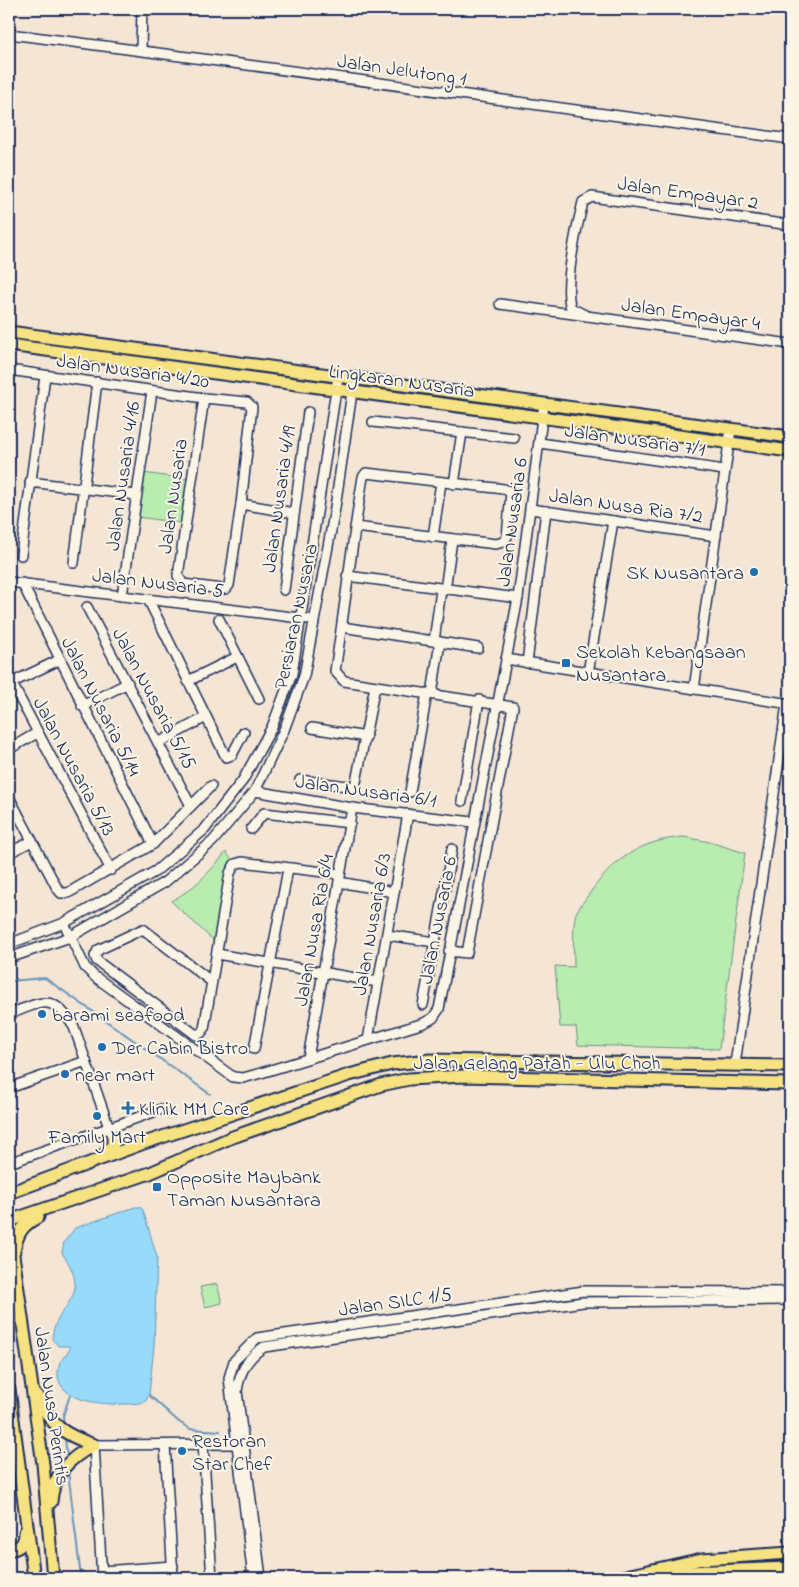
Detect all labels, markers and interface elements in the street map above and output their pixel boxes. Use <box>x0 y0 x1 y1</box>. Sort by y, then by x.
street label: Jalan Jelutong 1 <box>335 48 468 96</box>
street label: Jalan Empayar 2 <box>615 170 760 219</box>
street label: Jalan Empayar 4 <box>619 291 762 340</box>
street label: Jalan Nusaria 4/20 <box>54 347 211 398</box>
street label: Lingkaran Nusaria <box>327 358 476 408</box>
street label: Jalan Nusaria 4/16 <box>100 400 149 553</box>
street label: Jalan Nusaria 7/1 <box>562 417 707 466</box>
street label: Jalan Nusaria 4/19 <box>256 424 305 575</box>
street label: Jalan Nusaria <box>152 437 197 556</box>
street label: Jalan Nusaria 6 <box>490 456 537 589</box>
street label: Jalan Nusa Ria 7/2 <box>547 482 705 533</box>
street label: Persiaran Nusaria <box>268 541 327 692</box>
place label: SK Nusantara <box>626 560 744 589</box>
street label: Jalan Nusaria 5 <box>90 562 225 607</box>
marker: SK Nusantara <box>748 566 760 578</box>
street label: Jalan Nusaria 5/15 <box>103 623 202 775</box>
street label: Jalan Nusaria 5/14 <box>52 632 147 782</box>
place label: Sekolah Kebangsaan Nusantara <box>576 639 746 691</box>
marker: Sekolah Kebangsaan Nusantara <box>560 657 572 669</box>
street label: Jalan Nusaria 5/13 <box>24 693 122 842</box>
street label: Jalan Nusaria 6/1 <box>293 768 438 817</box>
street label: Jalan Nusaria 6/3 <box>347 851 400 998</box>
street label: Jalan Nusa Ria 6/4 <box>288 852 343 1009</box>
street label: Jalan Nusaria 6 <box>413 854 466 987</box>
place label: barami seafood <box>52 1002 185 1031</box>
marker: barami seafood <box>36 1008 48 1020</box>
place label: Der Cabin Bistro <box>111 1035 248 1064</box>
marker: Der Cabin Bistro <box>96 1041 108 1053</box>
street label: Jalan Gelang Patah - Ulu Choh <box>414 1050 660 1080</box>
place label: near mart <box>75 1062 155 1091</box>
marker: near mart <box>59 1068 71 1080</box>
place label: Klinik MM Care <box>139 1096 249 1125</box>
marker: Klinik MM Care <box>121 1101 135 1115</box>
marker: Family Mart <box>91 1110 103 1122</box>
place label: Family Mart <box>47 1124 146 1153</box>
place label: Opposite Maybank Taman Nusantara <box>167 1164 321 1216</box>
marker: Opposite Maybank Taman Nusantara <box>151 1181 163 1193</box>
street label: Jalan SILC 1/5 <box>337 1281 454 1326</box>
street label: Jalan Nusa Perintis <box>25 1325 76 1488</box>
place label: Restoran Star Chef <box>192 1428 273 1480</box>
marker: Restoran Star Chef <box>176 1445 188 1457</box>

